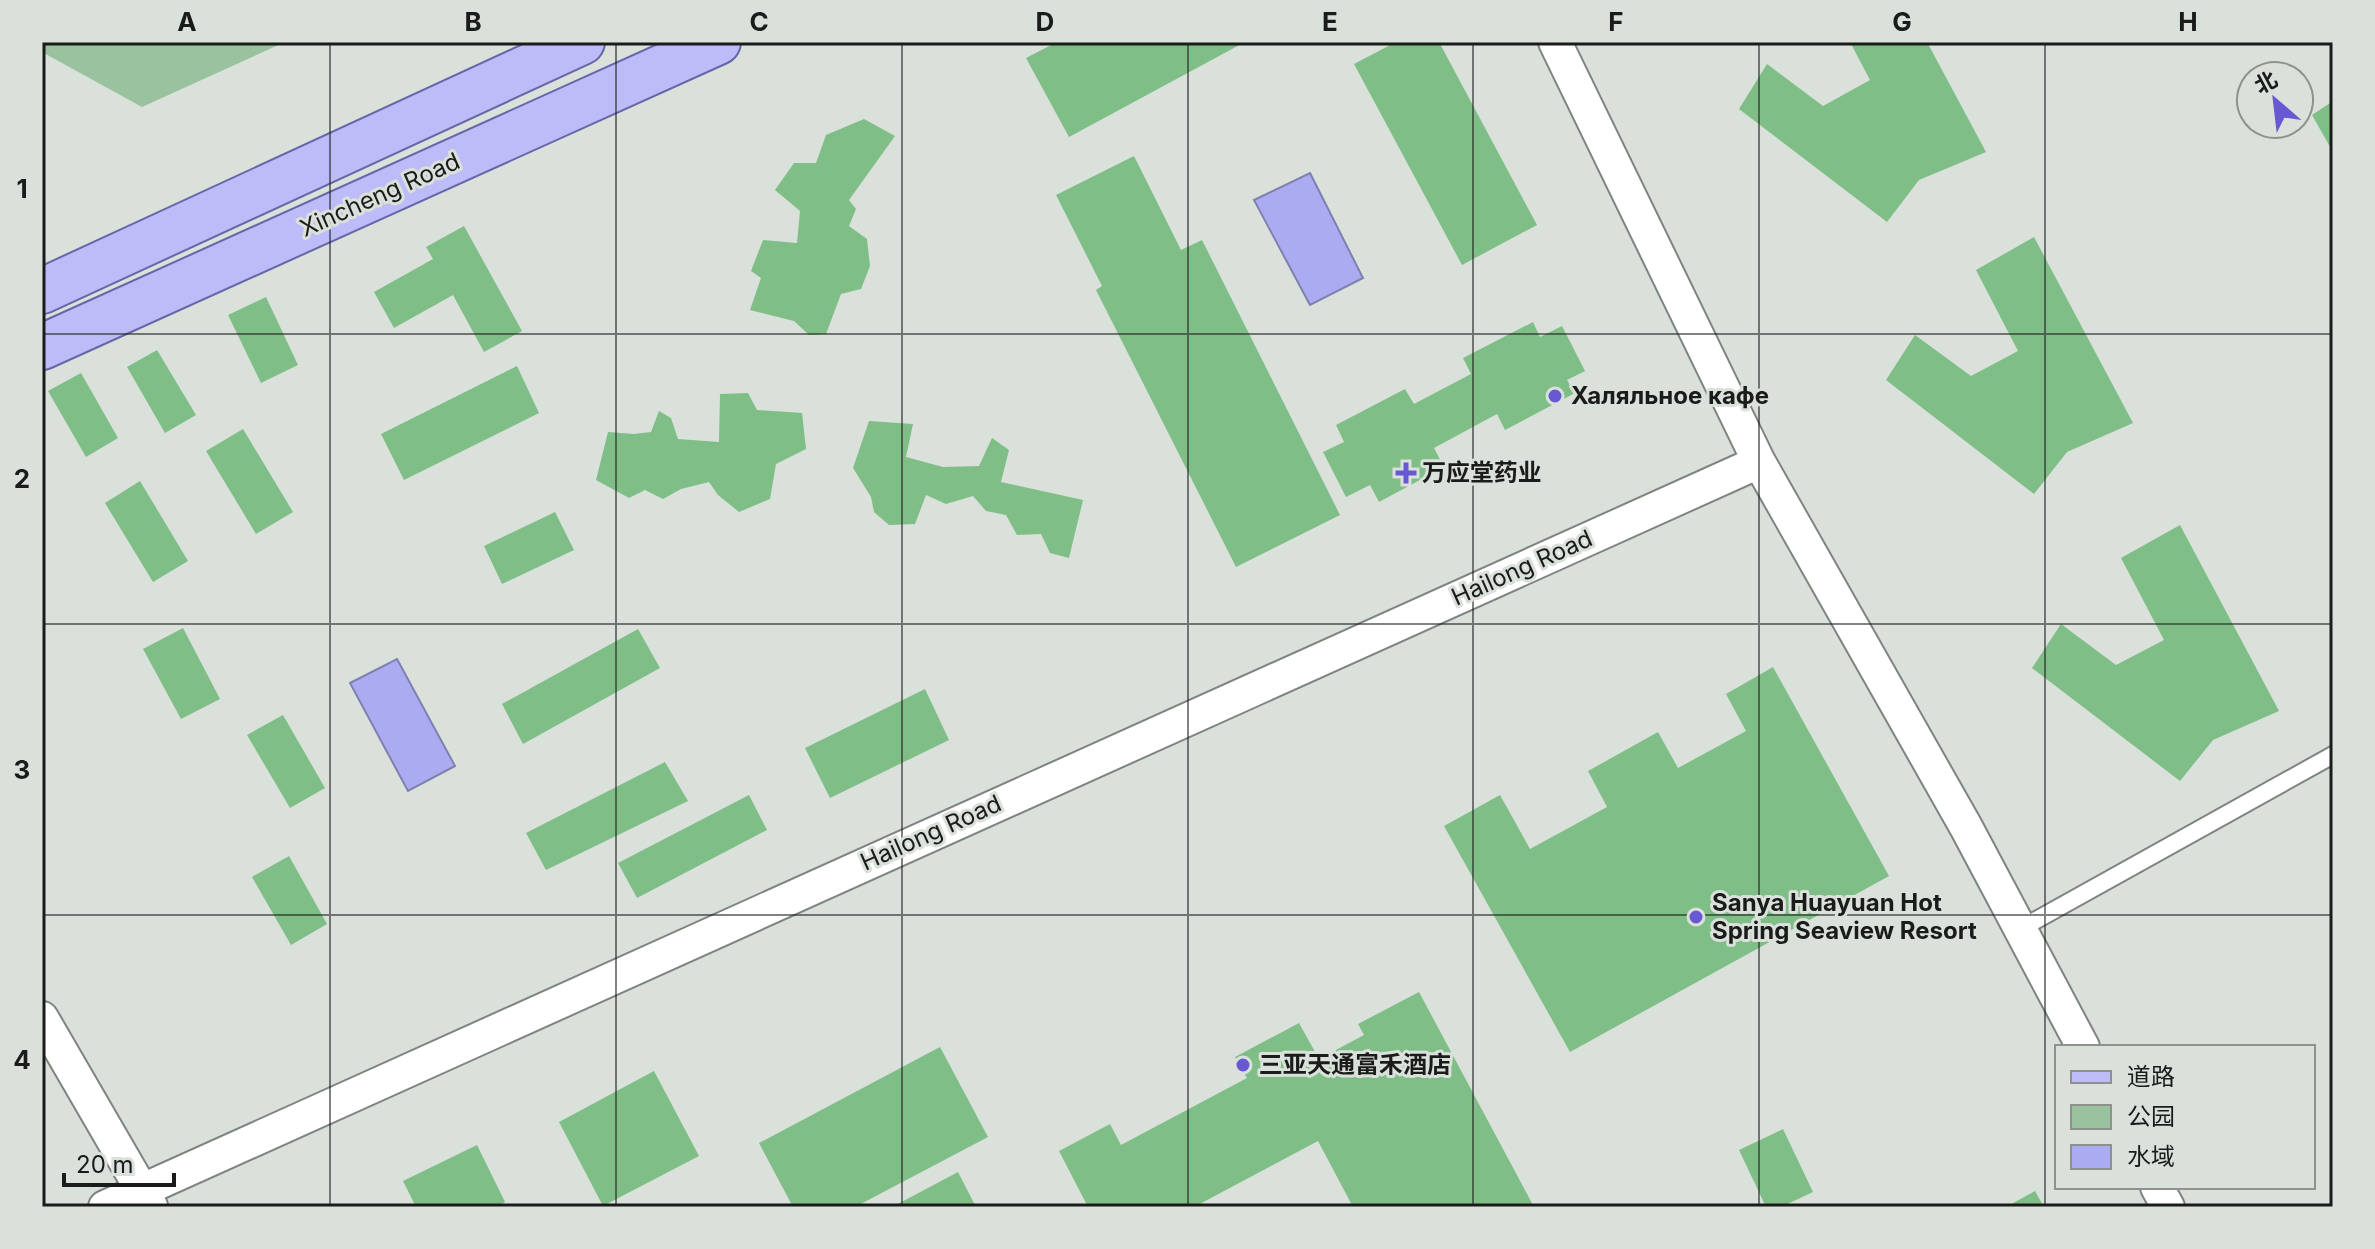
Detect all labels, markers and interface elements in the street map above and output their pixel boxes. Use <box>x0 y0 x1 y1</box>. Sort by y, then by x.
text: A <box>177 6 197 37</box>
text: B <box>464 6 482 37</box>
text: C <box>749 6 769 37</box>
text: D <box>1036 6 1054 37</box>
text: E <box>1322 6 1338 37</box>
text: F <box>1608 6 1624 37</box>
text: G <box>1892 6 1912 37</box>
text: H <box>2178 6 2198 37</box>
north arrow <box>2235 60 2315 140</box>
text: 北 <box>2250 66 2281 99</box>
street label: Xincheng Road <box>295 146 464 243</box>
text: 1 <box>16 173 28 204</box>
place label: Халяльное кафе <box>1571 381 1769 410</box>
marker: Халяльное кафе <box>1546 387 1564 405</box>
place label: 万应堂药业 <box>1422 458 1542 487</box>
text: 2 <box>14 463 30 494</box>
marker: 万应堂药业 <box>1397 464 1415 482</box>
street label: Hailong Road <box>1447 524 1597 611</box>
text: 3 <box>14 754 30 785</box>
street label: Hailong Road <box>856 789 1006 876</box>
place label: Sanya Huayuan Hot Spring Seaview Resort <box>1712 888 1977 945</box>
marker: Sanya Huayuan Hot Spring Seaview Resort <box>1687 908 1705 926</box>
text: 4 <box>13 1044 31 1075</box>
legend <box>2055 1045 2315 1189</box>
place label: 三亚天通富禾酒店 <box>1259 1050 1451 1079</box>
marker: 三亚天通富禾酒店 <box>1234 1056 1252 1074</box>
text: 道路 <box>2127 1062 2175 1091</box>
text: 公园 <box>2127 1102 2175 1131</box>
scale bar <box>64 1137 174 1187</box>
text: 水域 <box>2127 1142 2175 1171</box>
text: 20 m <box>76 1150 134 1179</box>

